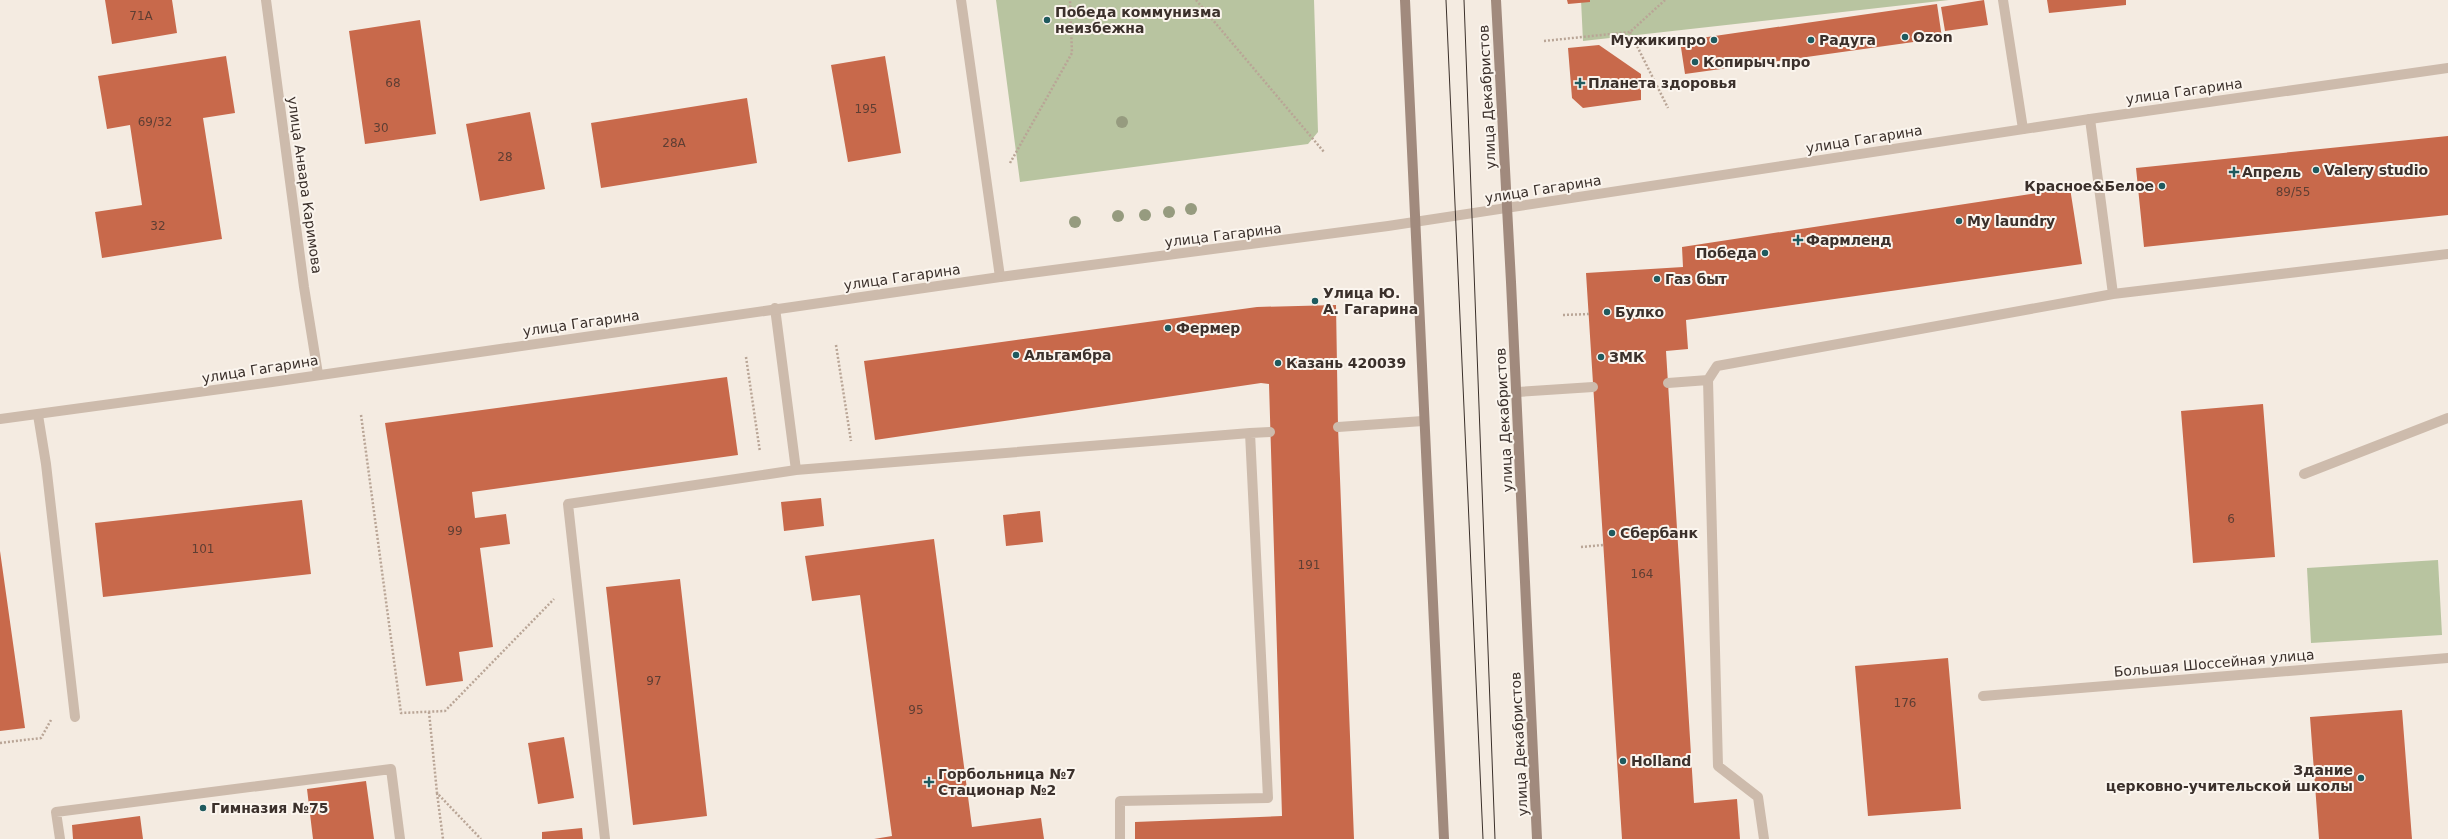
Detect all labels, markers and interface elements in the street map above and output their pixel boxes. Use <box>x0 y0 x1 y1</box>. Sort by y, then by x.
place label: Победа коммунизма неизбежна <box>1055 4 1221 36</box>
house number: 71А <box>129 9 154 23</box>
marker: Победа коммунизма неизбежна <box>1042 15 1052 25</box>
street label: улица Декабристов <box>1475 24 1499 170</box>
place label: Ozon <box>1913 29 1953 45</box>
place label: Мужикипро <box>1611 32 1706 48</box>
place label: Радуга <box>1819 32 1876 48</box>
marker: Ozon <box>1900 32 1910 42</box>
marker: Мужикипро <box>1709 35 1719 45</box>
marker: Радуга <box>1806 35 1816 45</box>
place label: Копирыч.про <box>1703 54 1811 70</box>
marker: Копирыч.про <box>1690 57 1700 67</box>
place label: Планета здоровья <box>1588 75 1736 91</box>
street label: улица Гагарина <box>2125 75 2243 107</box>
house number: 68 <box>385 76 401 90</box>
marker: Планета здоровья <box>1575 78 1585 88</box>
street label: улица Анвара Каримова <box>285 95 325 275</box>
house number: 195 <box>855 102 877 116</box>
house number: 69/32 <box>138 115 172 129</box>
house number: 30 <box>373 121 389 135</box>
street label: улица Гагарина <box>1805 122 1923 156</box>
house number: 28А <box>662 136 687 150</box>
house number: 28 <box>497 150 513 164</box>
place label: Valery studio <box>2324 162 2429 178</box>
place label: Апрель <box>2242 164 2301 180</box>
marker: Valery studio <box>2311 165 2321 175</box>
marker: Апрель <box>2229 167 2239 177</box>
street label: улица Гагарина <box>1484 172 1602 206</box>
place label: Красное&Белое <box>2024 178 2154 194</box>
marker: Красное&Белое <box>2157 181 2167 191</box>
house number: 89/55 <box>2276 185 2310 199</box>
place label: My laundry <box>1967 213 2055 229</box>
marker: My laundry <box>1954 216 1964 226</box>
house number: 32 <box>150 219 166 233</box>
street label: улица Гагарина <box>1164 220 1282 250</box>
place label: Фармленд <box>1806 232 1892 248</box>
marker: Фармленд <box>1793 235 1803 245</box>
place label: Победа <box>1696 245 1757 261</box>
marker: Победа <box>1760 248 1770 258</box>
street label: улица Гагарина <box>843 261 961 293</box>
place label: Газ быт <box>1665 271 1728 287</box>
marker: Газ быт <box>1652 274 1662 284</box>
place label: Улица Ю. А. Гагарина <box>1323 285 1418 317</box>
marker: Улица Ю. А. Гагарина <box>1310 296 1320 306</box>
place label: Булко <box>1615 304 1665 320</box>
street label: улица Гагарина <box>522 307 640 339</box>
marker: Булко <box>1602 307 1612 317</box>
place label: Фермер <box>1176 320 1240 336</box>
marker: Фермер <box>1163 323 1173 333</box>
place label: Альгамбра <box>1024 347 1111 363</box>
street label: улица Декабристов <box>1492 347 1516 493</box>
place label: ЗМК <box>1609 349 1645 365</box>
marker: Альгамбра <box>1011 350 1021 360</box>
street label: улица Гагарина <box>201 352 319 386</box>
marker: ЗМК <box>1596 352 1606 362</box>
place label: Казань 420039 <box>1286 355 1406 371</box>
marker: Казань 420039 <box>1273 358 1283 368</box>
house number: 6 <box>2227 512 2235 526</box>
house number: 99 <box>447 524 463 538</box>
place label: Сбербанк <box>1620 525 1698 541</box>
marker: Сбербанк <box>1607 528 1617 538</box>
house number: 101 <box>192 542 214 556</box>
house number: 191 <box>1298 558 1320 572</box>
house number: 164 <box>1631 567 1653 581</box>
street label: Большая Шоссейная улица <box>2113 646 2315 680</box>
street label: улица Декабристов <box>1507 671 1531 817</box>
house number: 97 <box>646 674 662 688</box>
house number: 176 <box>1894 696 1916 710</box>
house number: 95 <box>908 703 924 717</box>
place label: Holland <box>1631 753 1691 769</box>
marker: Holland <box>1618 756 1628 766</box>
place label: Здание церковно-учительской школы <box>2106 762 2353 794</box>
place label: Горбольница №7 Стационар №2 <box>938 766 1076 798</box>
marker: Здание церковно-учительской школы <box>2356 773 2366 783</box>
marker: Горбольница №7 Стационар №2 <box>923 776 935 788</box>
place label: Гимназия №75 <box>211 800 328 816</box>
marker: Гимназия №75 <box>198 803 208 813</box>

